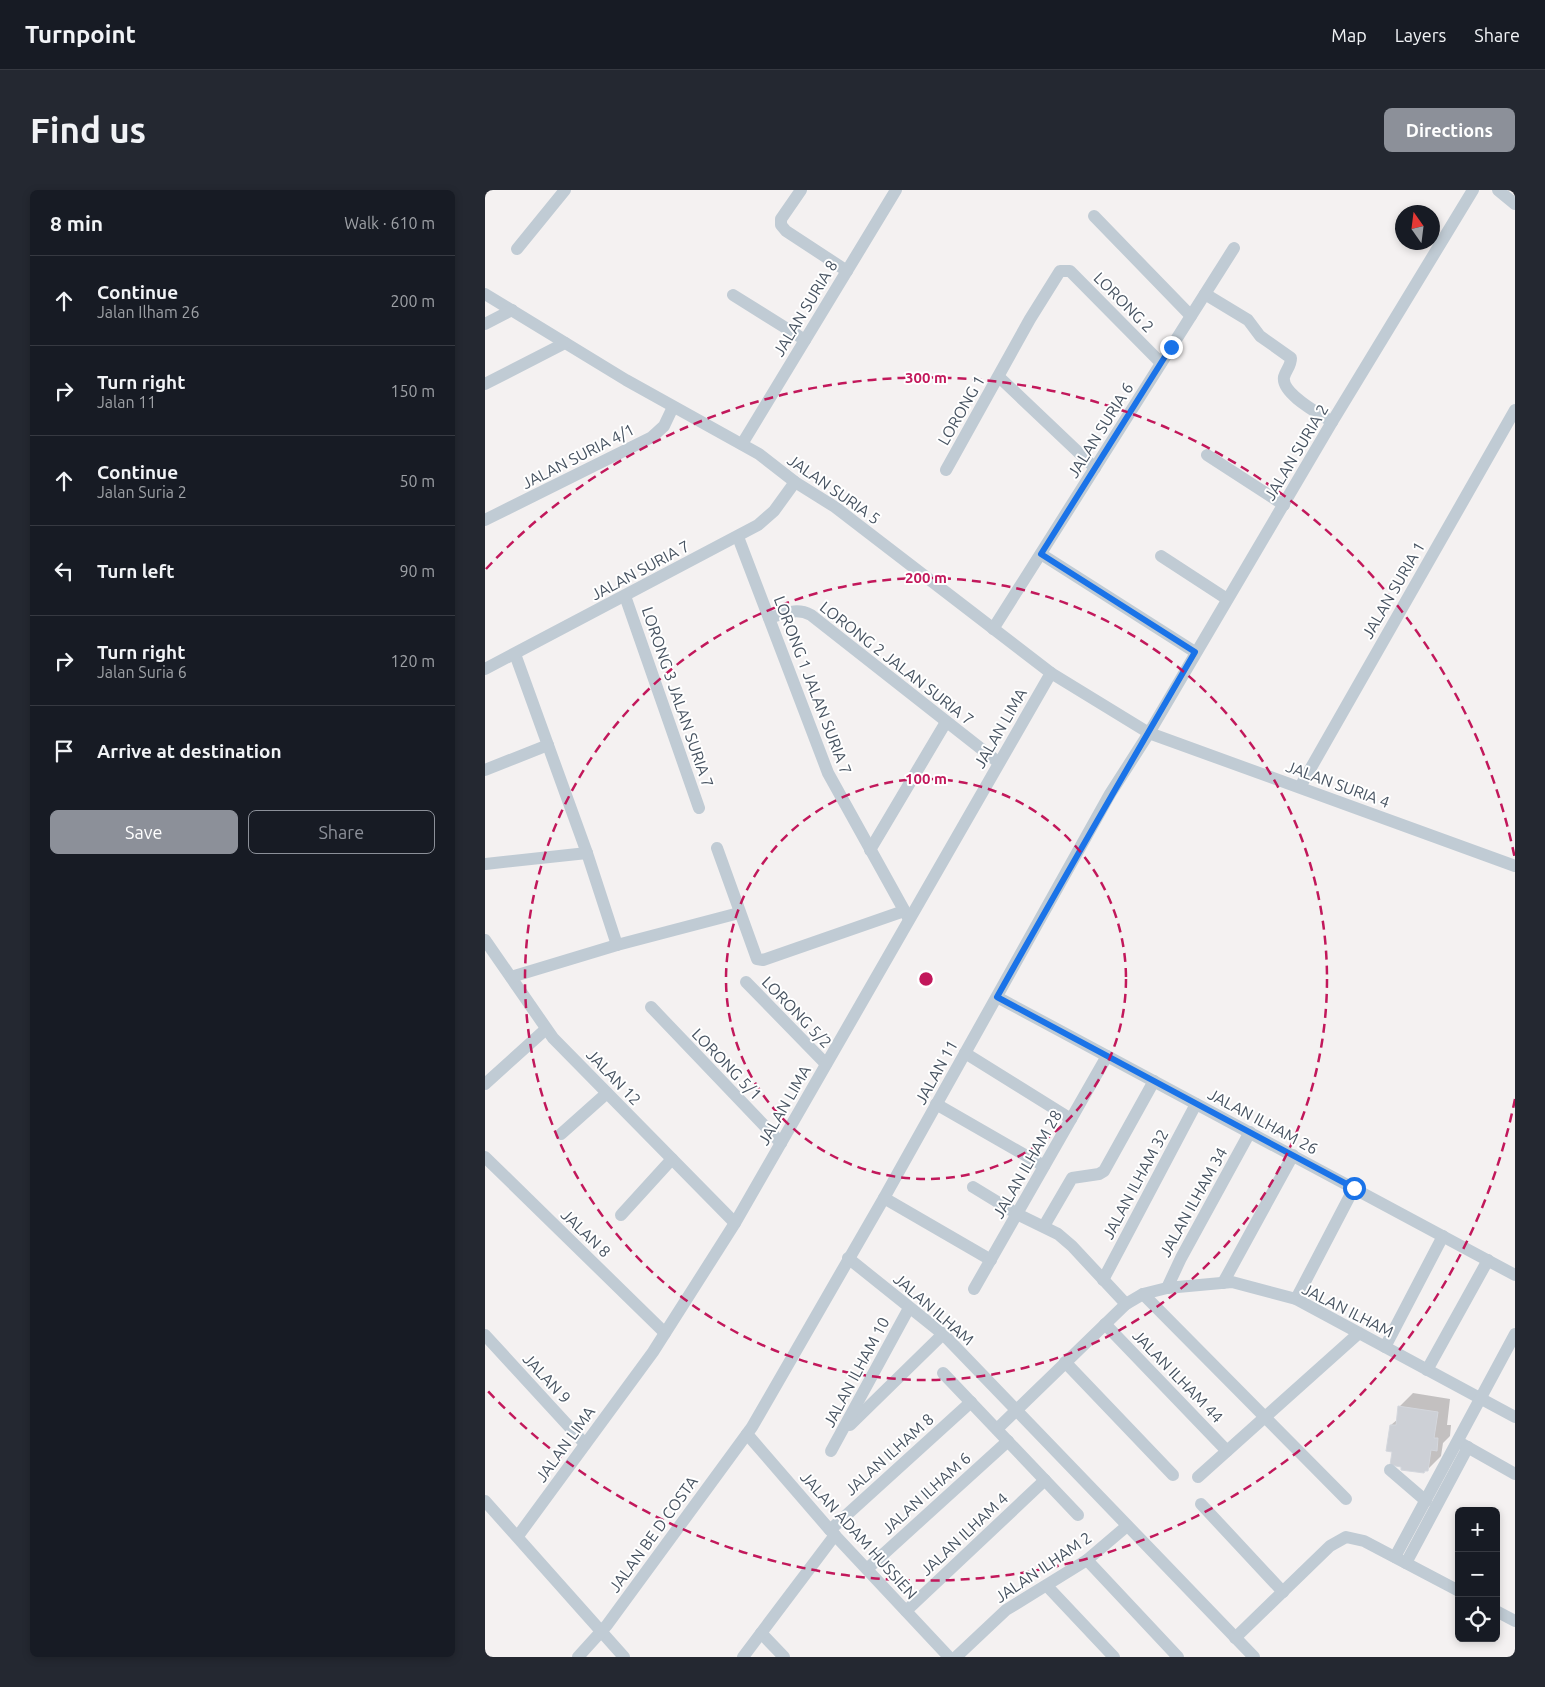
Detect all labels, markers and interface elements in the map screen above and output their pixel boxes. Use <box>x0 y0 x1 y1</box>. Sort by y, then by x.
text: Turnpoint <box>25 21 136 48</box>
text: Map <box>1331 25 1367 45</box>
text: Layers <box>1395 25 1446 45</box>
text: Share <box>1474 25 1520 45</box>
button: Directions <box>1384 108 1515 152</box>
text: Find us <box>30 110 146 150</box>
north arrow <box>1395 205 1440 250</box>
text: 8 min <box>50 211 103 235</box>
text: Walk · 610 m <box>344 214 435 232</box>
street label: JALAN SURIA 8 <box>769 257 841 359</box>
street label: LORONG 2 <box>1090 268 1158 336</box>
text: Continue <box>97 281 178 303</box>
icon: ahead <box>50 287 78 315</box>
text: 200 m <box>390 292 435 310</box>
text: Jalan Ilham 26 <box>97 303 200 321</box>
route end <box>1160 336 1183 359</box>
text: 300 m <box>905 369 947 386</box>
text: Turn right <box>97 371 185 393</box>
street label: LORONG 1 <box>934 372 988 448</box>
icon: right <box>50 377 78 405</box>
street label: JALAN SURIA 6 <box>1064 379 1136 481</box>
text: 150 m <box>390 382 435 400</box>
text: Jalan 11 <box>97 393 156 411</box>
street label: JALAN SURIA 2 <box>1260 401 1332 503</box>
street label: JALAN SURIA 4/1 <box>519 420 637 492</box>
street label: JALAN SURIA 5 <box>784 450 884 528</box>
text: Continue <box>97 461 178 483</box>
icon: ahead <box>50 467 78 495</box>
text: 50 m <box>399 472 435 490</box>
text: Jalan Suria 2 <box>97 483 187 501</box>
street label: JALAN SURIA 7 <box>588 537 692 603</box>
street label: JALAN SURIA 1 <box>1358 538 1428 642</box>
icon: left <box>50 557 78 585</box>
text: Turn left <box>97 560 175 582</box>
text: 90 m <box>399 562 435 580</box>
text: 200 m <box>905 569 947 586</box>
street label: LORONG 1 JALAN SURIA 7 <box>771 593 855 777</box>
street label: LORONG 2 JALAN SURIA 7 <box>817 598 977 728</box>
street label: LORONG 3 JALAN SURIA 7 <box>639 604 717 790</box>
text: Turn right <box>97 641 185 663</box>
icon: right <box>50 647 78 675</box>
text: 120 m <box>390 652 435 670</box>
text: Jalan Suria 6 <box>97 663 187 681</box>
street label: JALAN LIMA <box>970 685 1030 771</box>
icon: arrive <box>50 737 78 765</box>
text: Arrive at destination <box>97 740 282 762</box>
street label: JALAN SURIA 4 <box>1284 757 1392 811</box>
text: 100 m <box>905 770 947 787</box>
button: Save <box>50 810 238 854</box>
button: Share <box>248 810 435 854</box>
centre of rings <box>917 970 935 988</box>
street label: LORONG 5/2 <box>759 973 835 1051</box>
street label: LORONG 5/1 <box>689 1025 765 1103</box>
street label: JALAN 11 <box>911 1037 961 1107</box>
street label: JALAN 12 <box>583 1045 645 1109</box>
street label: JALAN LIMA <box>754 1062 814 1148</box>
street label: JALAN ILHAM 26 <box>1205 1084 1321 1158</box>
street label: JALAN ILHAM 28 <box>989 1107 1065 1221</box>
street label: JALAN ILHAM 32 <box>1098 1126 1172 1242</box>
street label: JALAN ILHAM 34 <box>1156 1144 1230 1260</box>
route start <box>1343 1177 1366 1200</box>
street label: JALAN 8 <box>558 1205 614 1261</box>
street label: JALAN ILHAM <box>890 1269 978 1349</box>
street label: JALAN ILHAM <box>1299 1279 1397 1341</box>
street label: JALAN ILHAM 10 <box>819 1314 893 1430</box>
street label: JALAN ILHAM 44 <box>1129 1326 1227 1426</box>
street label: JALAN 9 <box>519 1349 575 1407</box>
street label: JALAN LIMA <box>532 1402 599 1485</box>
street label: JALAN ILHAM 8 <box>841 1410 937 1498</box>
street label: JALAN ILHAM 6 <box>878 1449 974 1537</box>
street label: JALAN ADAM HUSSIEN <box>797 1468 921 1602</box>
street label: JALAN BE D COSTA <box>605 1472 701 1595</box>
street label: JALAN ILHAM 4 <box>917 1489 1011 1579</box>
map controls <box>1455 1507 1500 1642</box>
button: + <box>1455 1507 1500 1552</box>
street label: JALAN ILHAM 2 <box>991 1528 1095 1606</box>
button: − <box>1455 1552 1500 1597</box>
button: locate <box>1455 1597 1500 1642</box>

